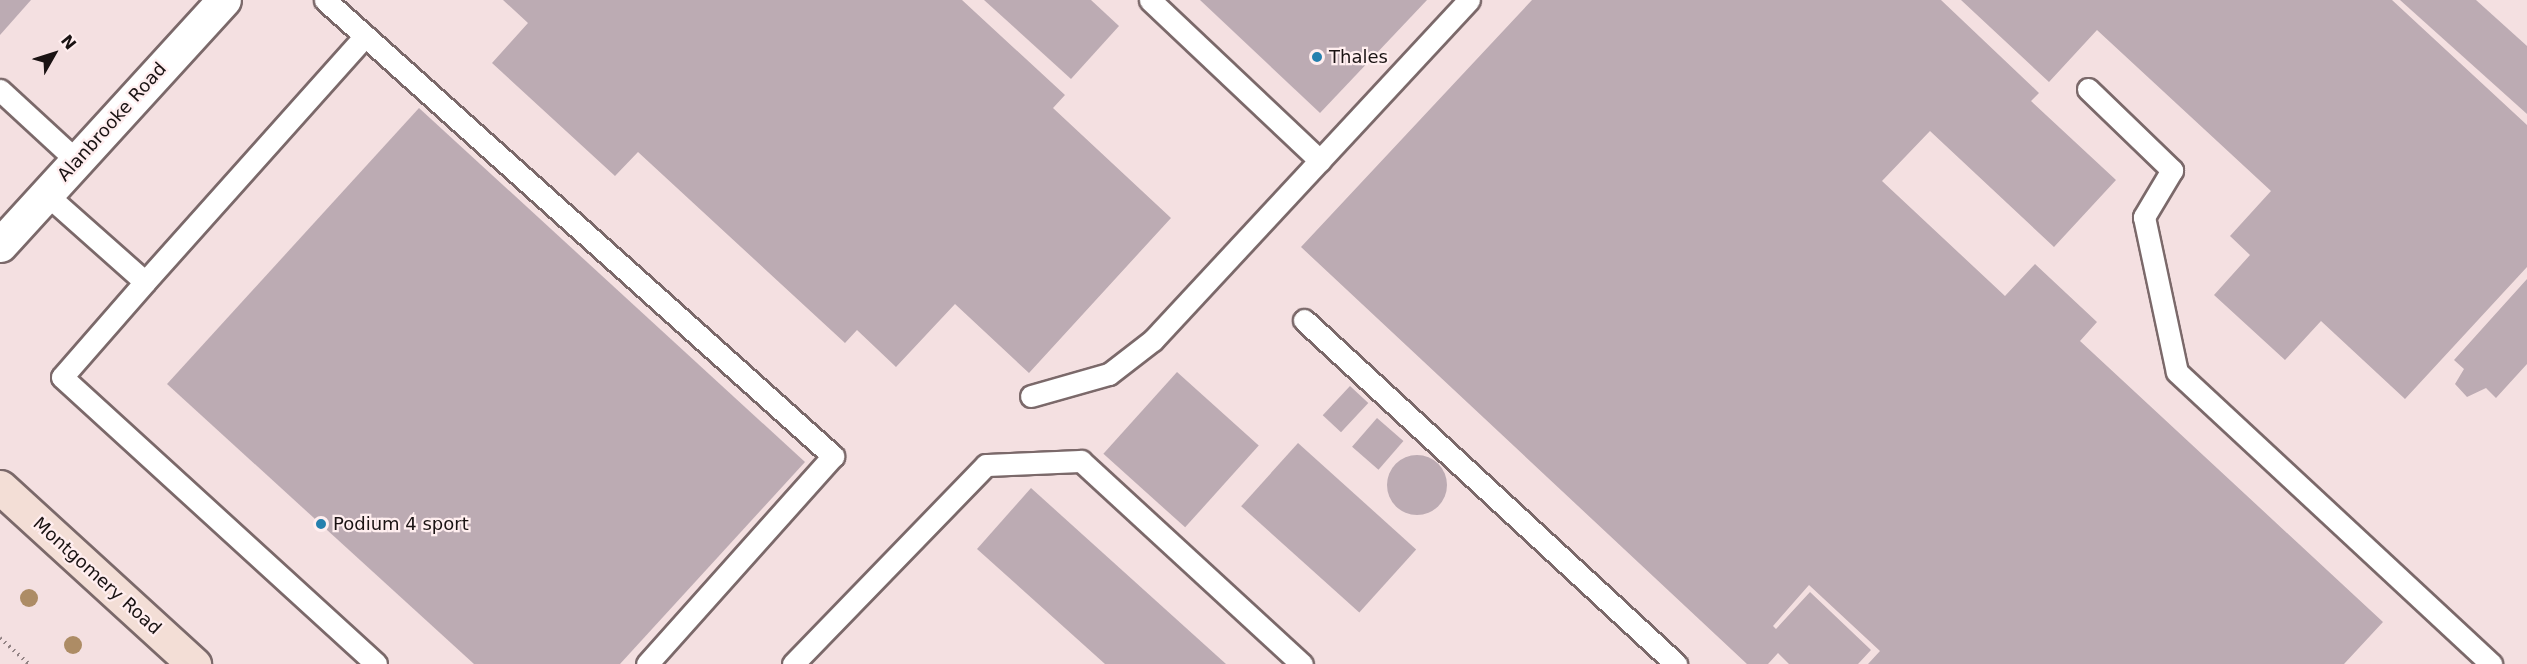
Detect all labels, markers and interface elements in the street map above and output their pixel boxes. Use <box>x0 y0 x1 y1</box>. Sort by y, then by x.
north arrow <box>24 24 84 84</box>
text: N <box>57 31 80 54</box>
place label: Thales <box>1329 46 1388 68</box>
marker: Thales <box>1310 50 1324 64</box>
street label: Alanbrooke Road <box>53 58 171 186</box>
street label: Montgomery Road <box>28 513 166 639</box>
place label: Podium 4 sport <box>333 513 469 535</box>
marker: Podium 4 sport <box>314 517 328 531</box>

